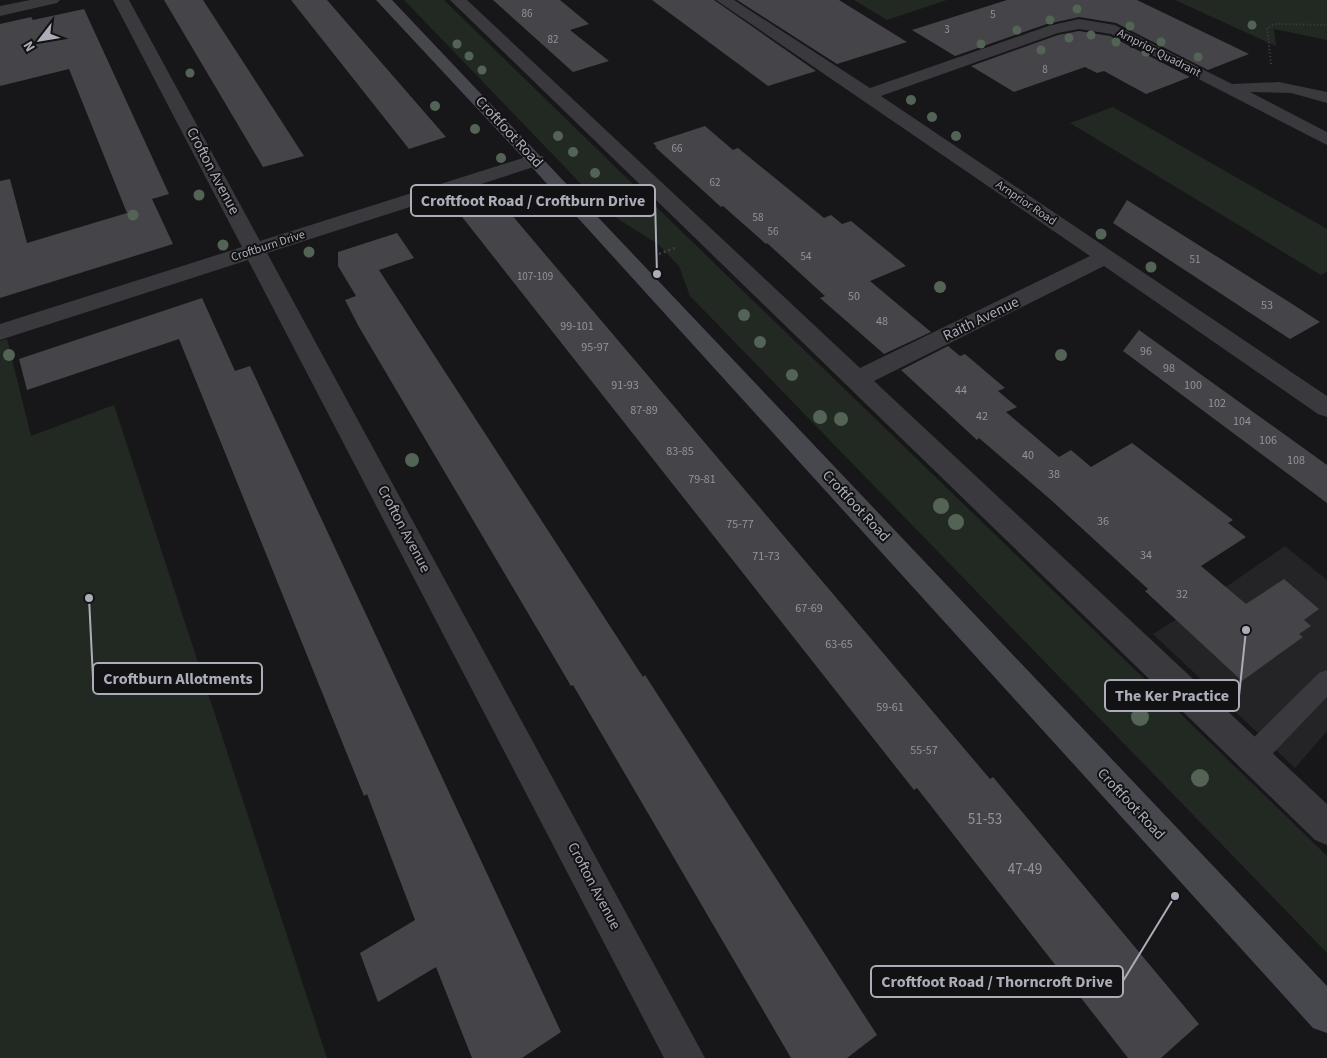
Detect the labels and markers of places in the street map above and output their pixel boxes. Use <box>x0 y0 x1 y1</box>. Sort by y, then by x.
callout: Croftfoot Road / Croftburn Drive <box>411 185 655 216</box>
callout: Croftburn Allotments <box>93 663 262 694</box>
callout: The Ker Practice <box>1105 680 1239 711</box>
callout: Croftfoot Road / Thorncroft Drive <box>871 966 1123 997</box>

